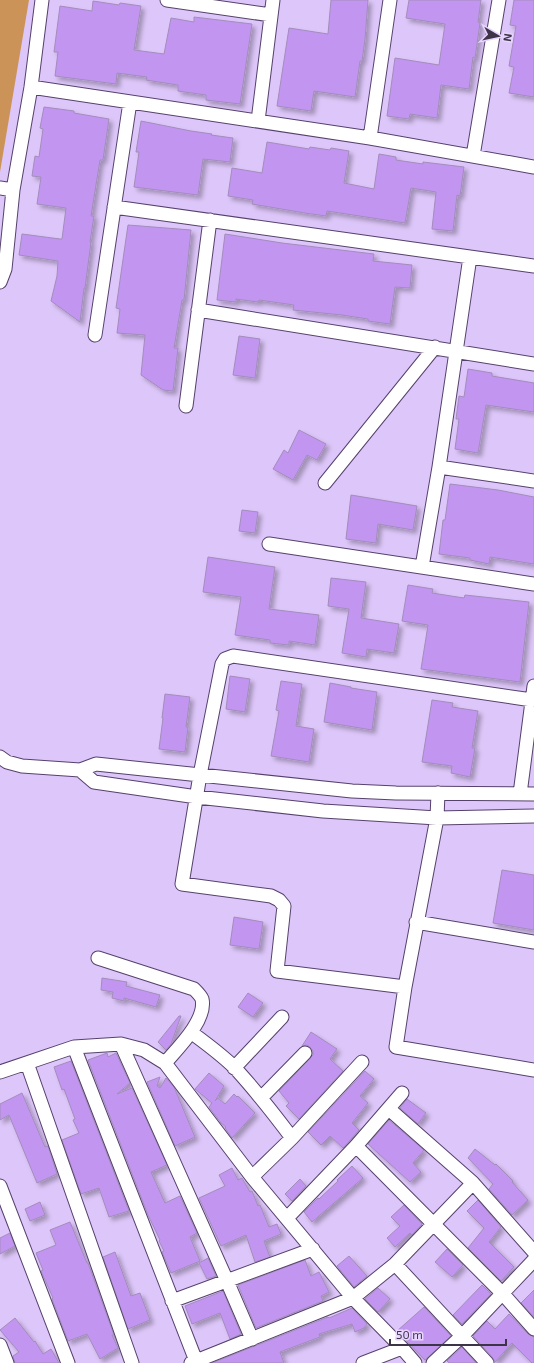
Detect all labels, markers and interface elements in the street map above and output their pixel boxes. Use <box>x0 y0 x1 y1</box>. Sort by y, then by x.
north arrow <box>478 16 518 56</box>
text: N <box>501 33 515 43</box>
scale bar <box>390 1321 506 1347</box>
text: 50 m <box>396 1327 423 1341</box>

